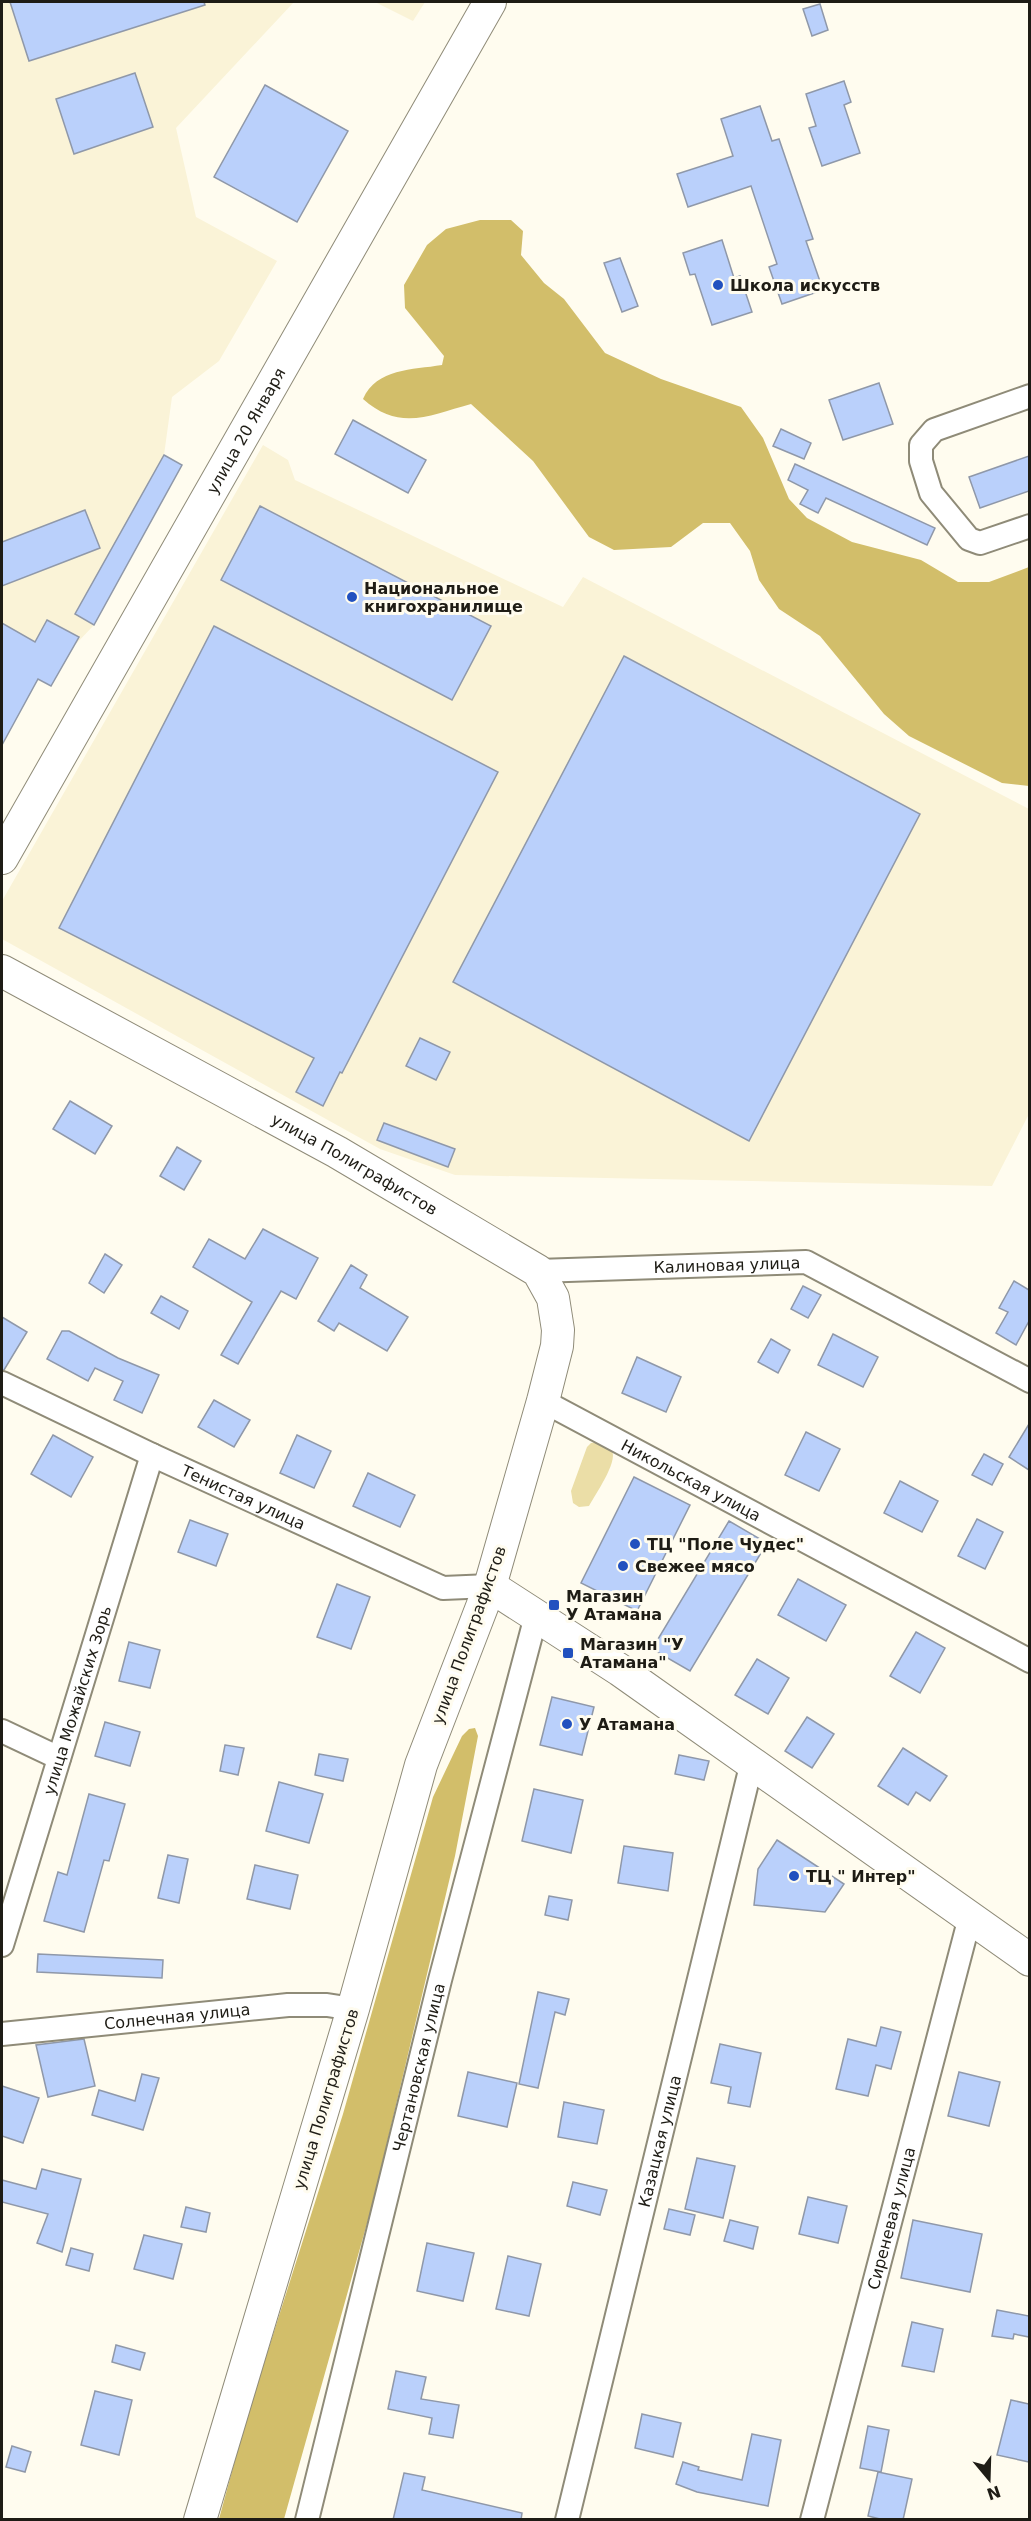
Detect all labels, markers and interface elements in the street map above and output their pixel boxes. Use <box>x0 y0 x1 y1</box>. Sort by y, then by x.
place label: Школа искусств <box>730 276 880 295</box>
marker: Школа искусств <box>711 278 725 292</box>
street label: улица 20 Января <box>202 364 289 497</box>
place label: Национальное книгохранилище <box>364 579 523 616</box>
marker: Национальное книгохранилище <box>345 590 359 604</box>
street label: улица Полиграфистов <box>268 1109 441 1219</box>
street label: Калиновая улица <box>653 1253 801 1277</box>
street label: Никольская улица <box>618 1435 764 1525</box>
street label: Тенистая улица <box>178 1460 308 1533</box>
place label: ТЦ "Поле Чудес" <box>647 1535 804 1554</box>
marker: ТЦ "Поле Чудес" <box>628 1537 642 1551</box>
street label: улица Полиграфистов <box>428 1543 510 1727</box>
place label: Свежее мясо <box>635 1557 755 1576</box>
marker: Свежее мясо <box>616 1559 630 1573</box>
place label: Магазин У Атамана <box>566 1587 662 1624</box>
marker: Магазин У Атамана <box>547 1598 561 1612</box>
street label: улица Можайских Зорь <box>39 1603 115 1797</box>
place label: Магазин "У Атамана" <box>580 1635 684 1672</box>
marker: Магазин "У Атамана" <box>561 1646 575 1660</box>
place label: У Атамана <box>579 1715 675 1734</box>
marker: У Атамана <box>560 1717 574 1731</box>
place label: ТЦ " Интер" <box>806 1867 916 1886</box>
marker: ТЦ " Интер" <box>787 1869 801 1883</box>
street label: Чертановская улица <box>388 1981 448 2154</box>
street label: Солнечная улица <box>103 1999 251 2033</box>
street label: улица Полиграфистов <box>289 2006 363 2192</box>
street label: Казацкая улица <box>634 2073 685 2209</box>
street label: Сиреневая улица <box>863 2145 919 2292</box>
north arrow <box>959 2449 1019 2509</box>
text: N <box>984 2482 1003 2504</box>

